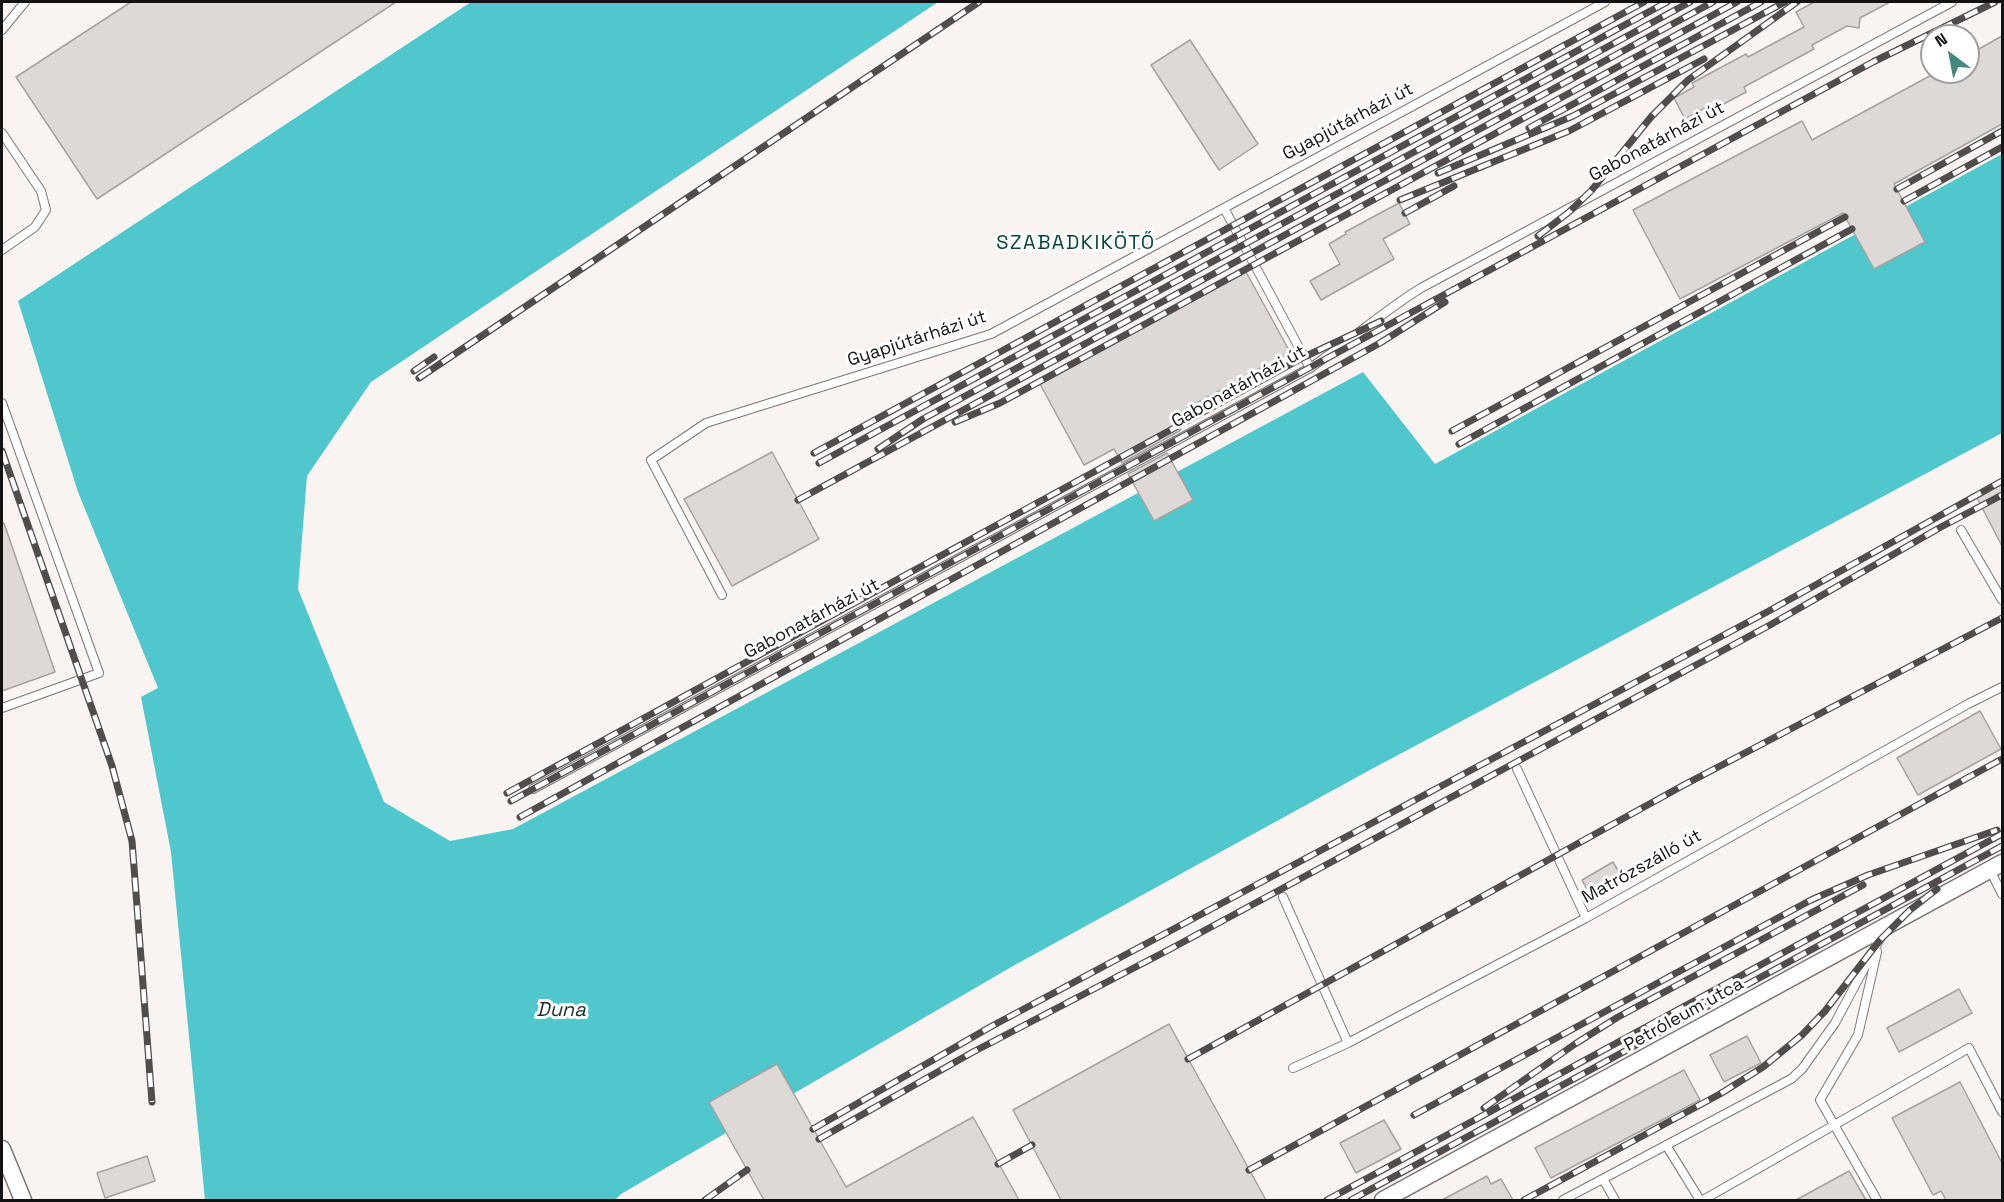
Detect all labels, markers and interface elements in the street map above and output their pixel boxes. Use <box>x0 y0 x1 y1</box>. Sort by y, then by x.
north arrow <box>1920 24 1980 84</box>
text: N <box>1931 28 1951 52</box>
street label: Gyapjútárházi út <box>1279 78 1417 166</box>
street label: Gabonatárházi út <box>1586 97 1728 187</box>
district label: SZABADKIKÖTŐ <box>996 232 1156 256</box>
street label: Gyapjútárházi út <box>845 306 989 372</box>
street label: Gabonatárházi út <box>1168 341 1310 433</box>
street label: Gabonatárházi út <box>741 574 883 664</box>
street label: Matrózszálló út <box>1578 825 1706 909</box>
street label: Petróleum utca <box>1621 973 1747 1057</box>
water label: Duna <box>536 999 586 1023</box>

